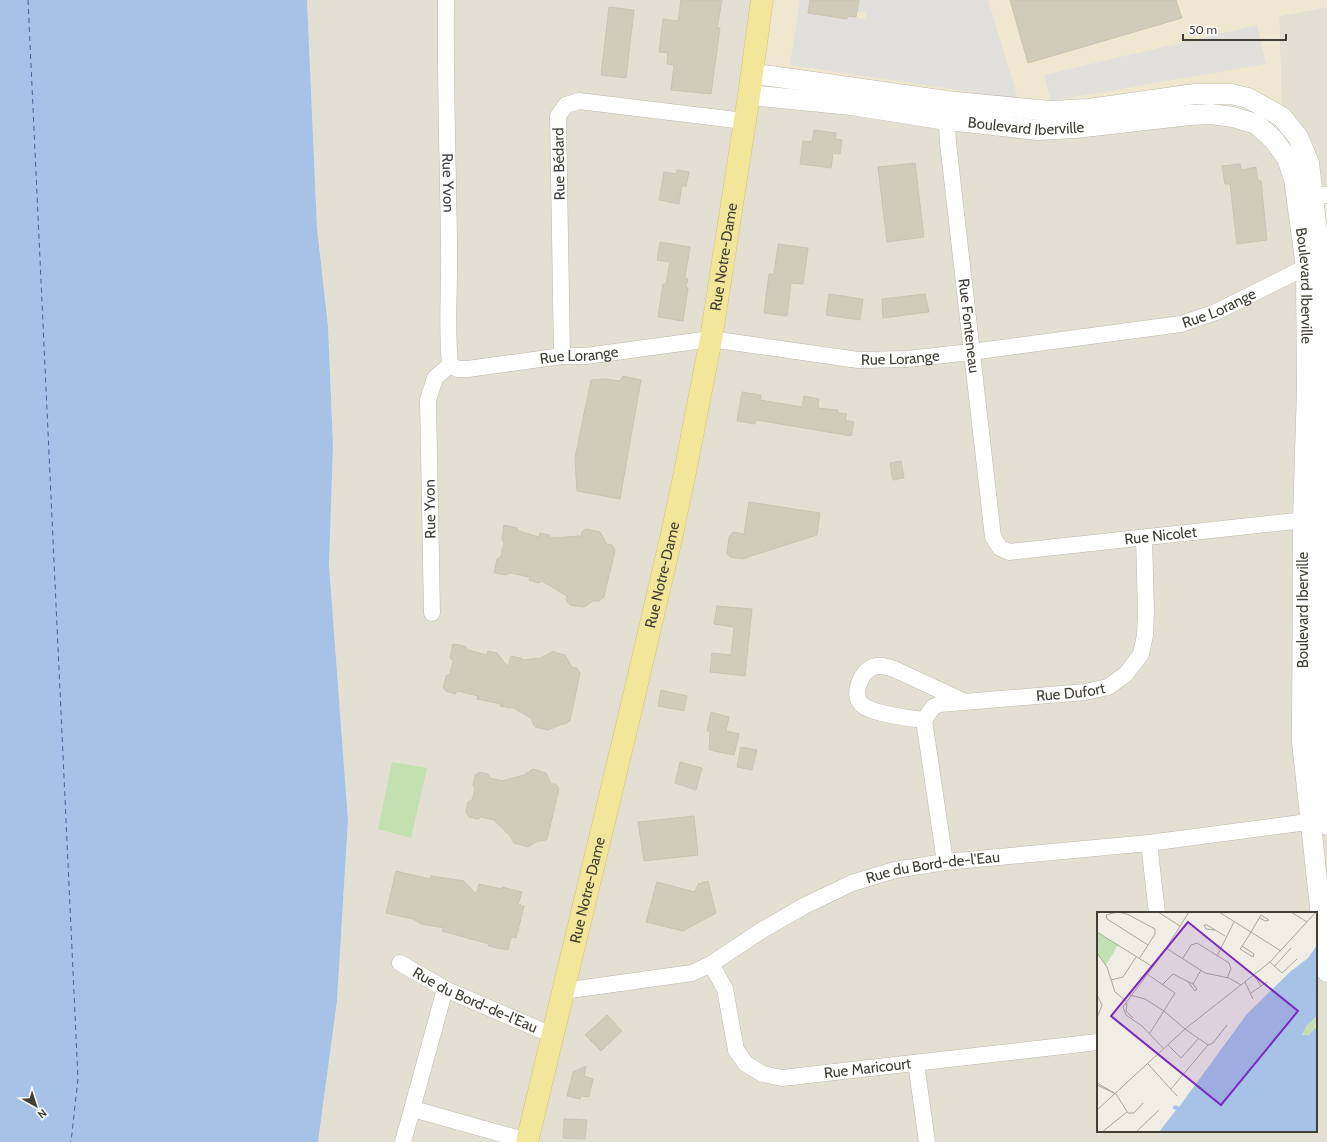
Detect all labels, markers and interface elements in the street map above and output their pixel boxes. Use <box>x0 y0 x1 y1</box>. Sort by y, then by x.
scale bar <box>1183 16 1286 42</box>
text: 50 m <box>1189 22 1217 37</box>
street label: Boulevard Iberville <box>967 113 1085 139</box>
street label: Rue Bédard <box>549 127 569 201</box>
street label: Rue Yvon <box>438 153 458 213</box>
street label: Rue Notre-Dame <box>707 201 741 312</box>
street label: Boulevard Iberville <box>1292 226 1316 344</box>
street label: Rue Fonteneau <box>955 277 983 374</box>
street label: Rue Lorange <box>1180 284 1259 332</box>
street label: Rue Lorange <box>539 343 620 368</box>
street label: Rue Lorange <box>861 346 941 369</box>
street label: Rue Yvon <box>420 479 440 539</box>
street label: Rue Notre-Dame <box>641 520 683 630</box>
street label: Rue Nicolet <box>1124 523 1198 548</box>
street label: Boulevard Iberville <box>1294 551 1312 668</box>
street label: Rue Dufort <box>1035 679 1107 705</box>
street label: Rue Notre-Dame <box>566 835 609 945</box>
street label: Rue du Bord-de-l'Eau <box>864 848 1001 887</box>
inset map <box>1097 912 1317 1132</box>
street label: Rue du Bord-de-l'Eau <box>410 963 540 1037</box>
street label: Rue Maricourt <box>823 1054 912 1082</box>
north arrow <box>16 1086 56 1126</box>
text: N <box>35 1106 50 1122</box>

